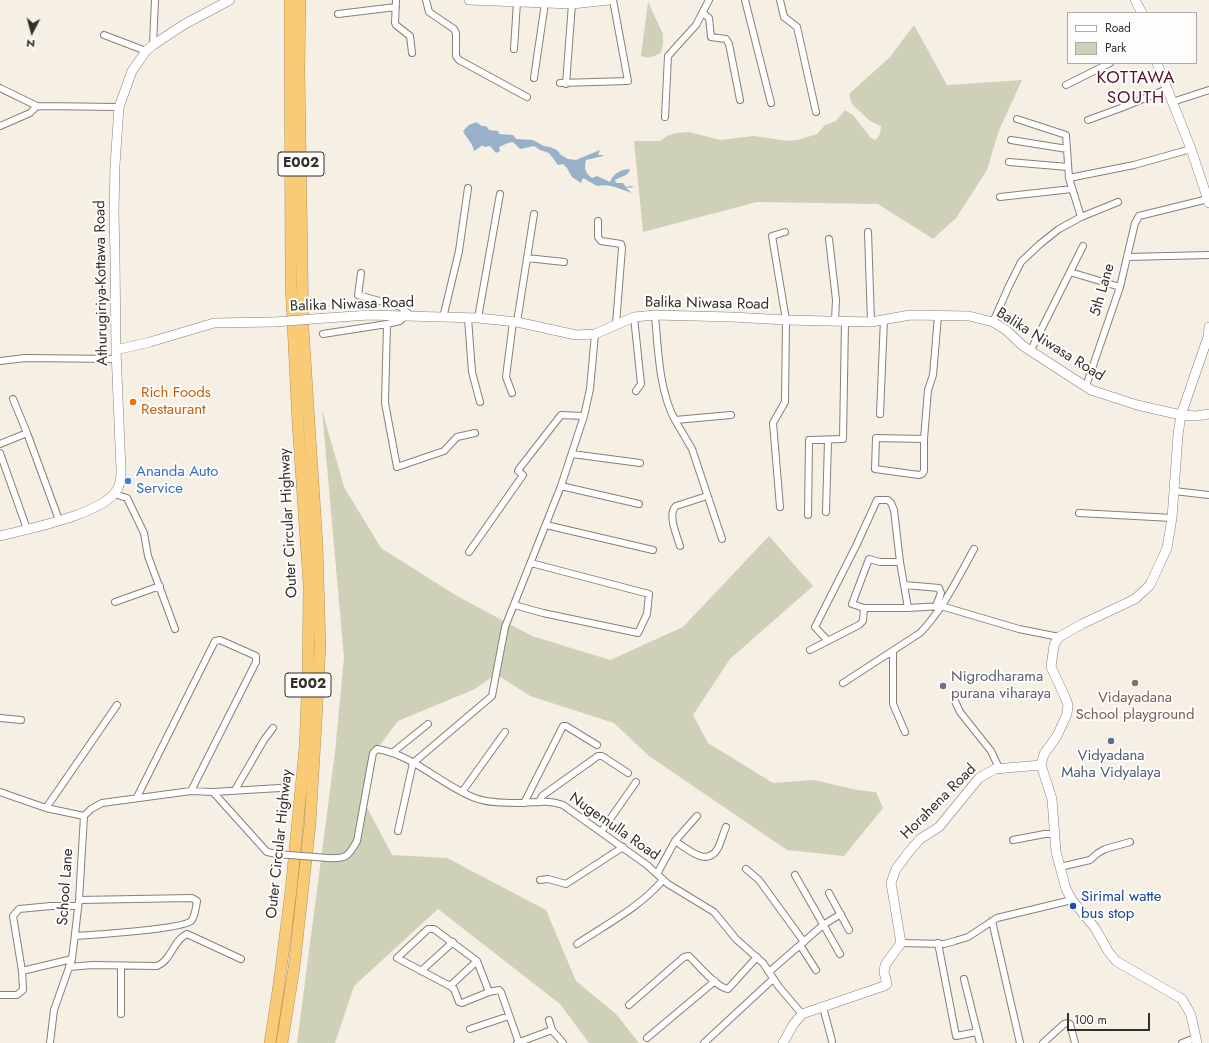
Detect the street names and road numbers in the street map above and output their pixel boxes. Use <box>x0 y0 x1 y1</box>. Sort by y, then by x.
road number: E002 <box>278 152 324 176</box>
street label: Athurugiriya-Kottawa Road <box>92 200 112 366</box>
street label: 5th Lane <box>1087 262 1119 318</box>
street label: Balika Niwasa Road <box>290 294 414 316</box>
street label: Balika Niwasa Road <box>645 294 769 314</box>
street label: Balika Niwasa Road <box>993 304 1107 386</box>
street label: Outer Circular Highway <box>276 448 302 598</box>
road number: E002 <box>285 673 331 697</box>
street label: Horahena Road <box>898 761 980 843</box>
street label: Outer Circular Highway <box>263 768 297 920</box>
street label: Nugemulla Road <box>565 789 663 865</box>
street label: School Lane <box>54 848 78 926</box>

